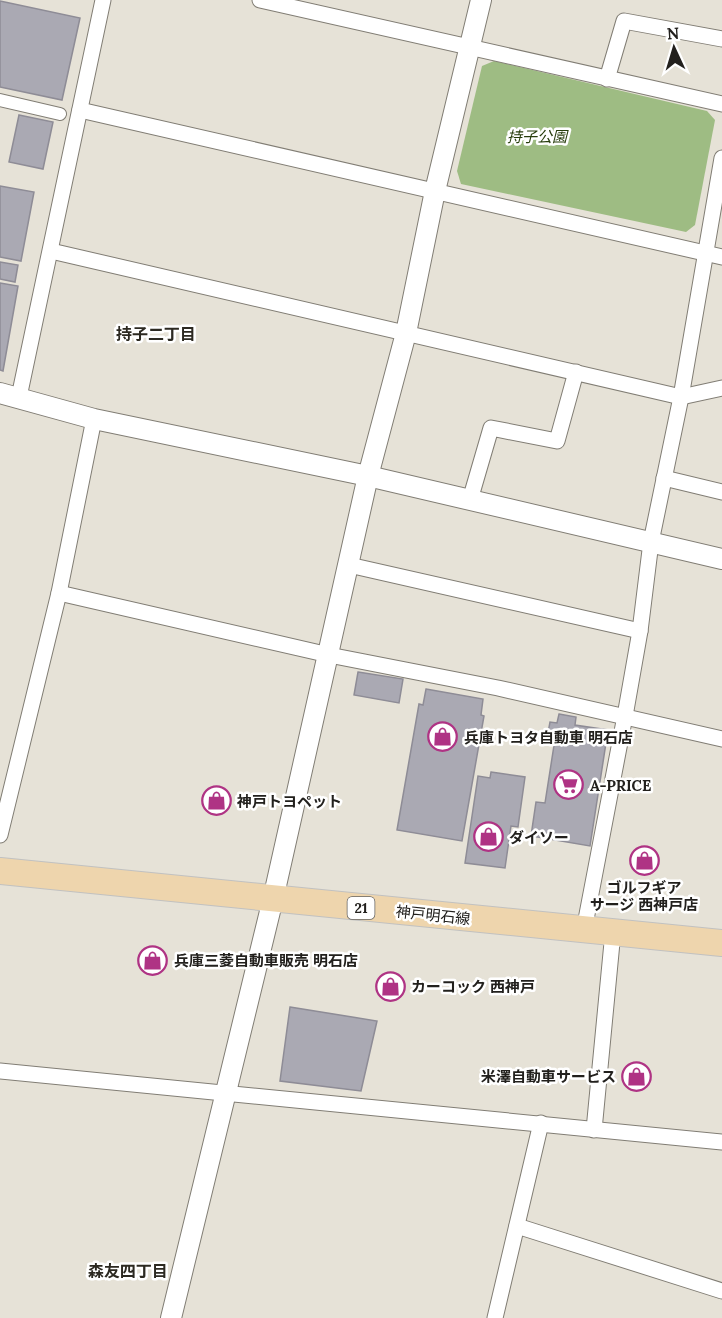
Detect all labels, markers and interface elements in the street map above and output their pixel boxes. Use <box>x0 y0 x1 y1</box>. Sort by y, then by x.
north arrow <box>644 18 704 78</box>
text: N <box>666 23 680 43</box>
park label: 持子公園 <box>507 127 569 146</box>
district label: 持子二丁目 <box>116 324 196 344</box>
shop icon: 兵庫トヨタ自動車 明石店 <box>427 721 459 753</box>
place label: 兵庫トヨタ自動車 明石店 <box>464 728 633 747</box>
supermarket icon: A-PRICE <box>553 769 585 801</box>
place label: A-PRICE <box>590 776 651 795</box>
shop icon: 神戸トヨペット <box>200 785 232 817</box>
place label: 神戸トヨペット <box>236 792 342 811</box>
shop icon: ダイソー <box>472 821 504 853</box>
place label: ダイソー <box>509 828 569 847</box>
shop icon: ゴルフギア サージ 西神戸店 <box>628 844 660 876</box>
place label: ゴルフギア サージ 西神戸店 <box>590 878 698 914</box>
road number: 21 <box>348 897 374 919</box>
street label: 神戸明石線 <box>395 902 471 928</box>
shop icon: 兵庫三菱自動車販売 明石店 <box>137 944 169 976</box>
place label: 兵庫三菱自動車販売 明石店 <box>174 951 358 970</box>
shop icon: カーコック 西神戸 <box>374 970 406 1002</box>
place label: カーコック 西神戸 <box>411 977 535 996</box>
shop icon: 米澤自動車サービス <box>621 1060 653 1092</box>
place label: 米澤自動車サービス <box>481 1067 616 1086</box>
district label: 森友四丁目 <box>88 1261 168 1281</box>

